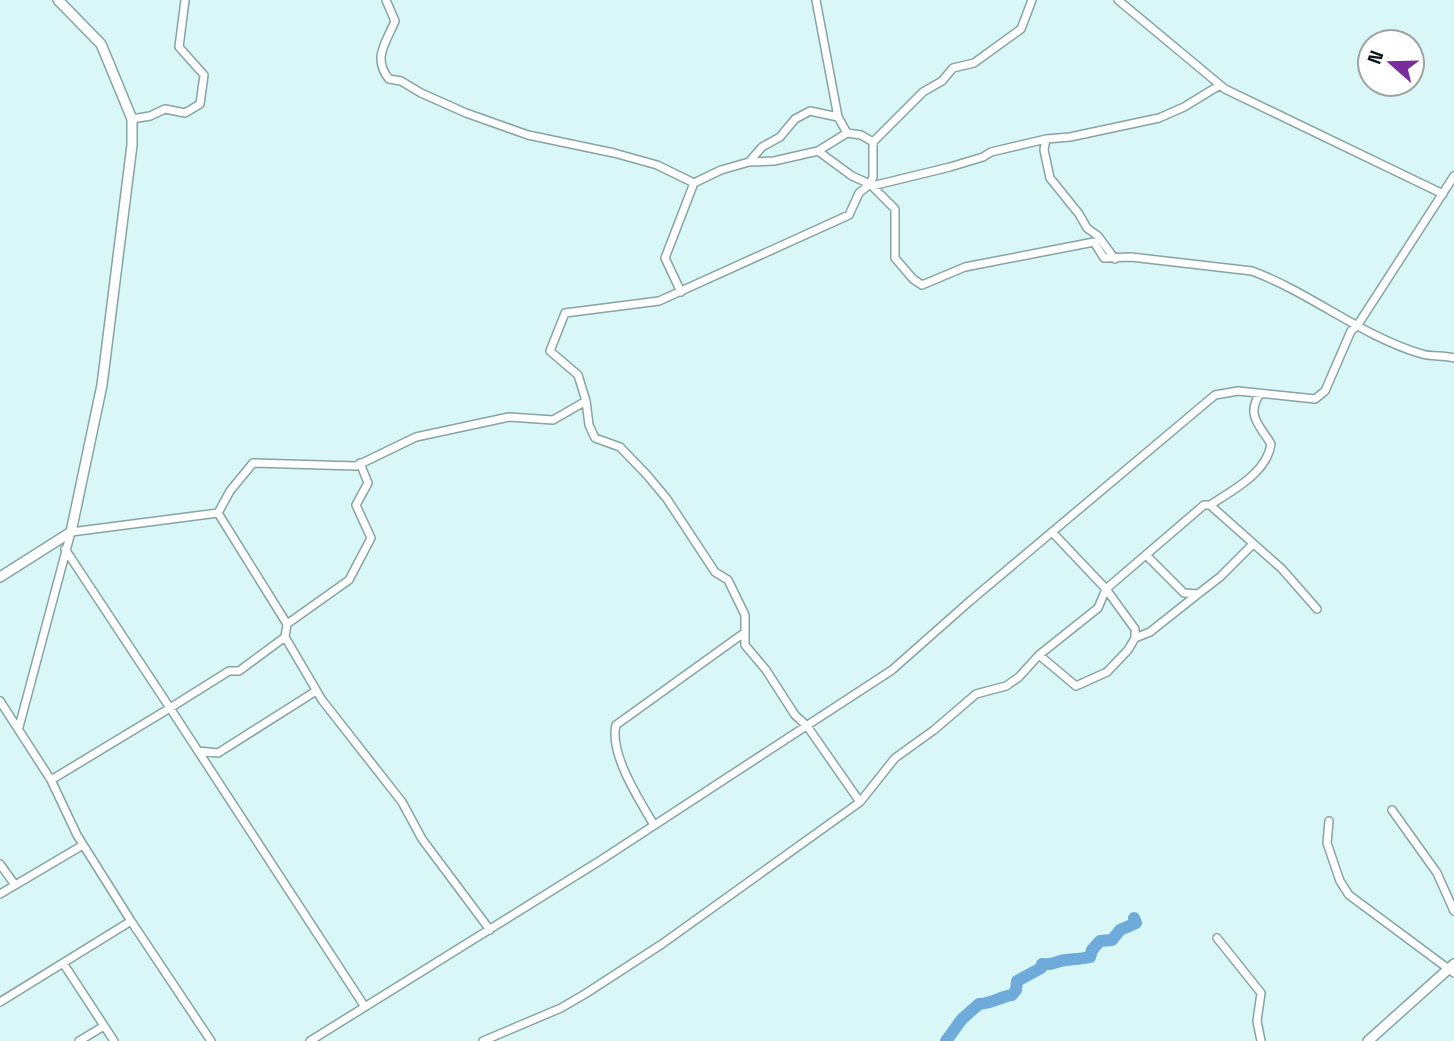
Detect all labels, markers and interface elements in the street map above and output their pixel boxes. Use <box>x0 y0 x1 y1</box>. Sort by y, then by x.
north arrow <box>1356 28 1426 98</box>
text: N <box>1362 47 1389 68</box>

